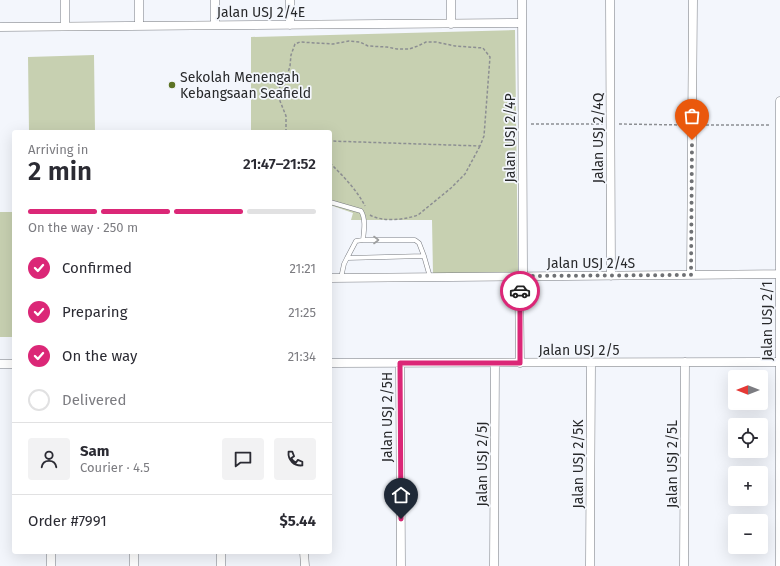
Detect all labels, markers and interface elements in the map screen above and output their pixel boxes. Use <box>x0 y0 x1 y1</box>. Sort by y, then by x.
street label: Jalan USJ 2/4E <box>217 4 305 21</box>
place label: Sekolah Menengah Kebangsaan Seafield <box>180 69 311 102</box>
marker: Sekolah Menengah Kebangsaan Seafield <box>167 80 177 90</box>
street label: Jalan USJ 2/4Q <box>590 92 607 183</box>
street label: Jalan USJ 2/4P <box>502 93 519 183</box>
pin <box>675 99 709 140</box>
icon: bag <box>681 105 703 127</box>
text: Arriving in <box>28 142 88 157</box>
text: 21:47–21:52 <box>243 155 316 173</box>
text: 2 min <box>28 156 92 187</box>
text: On the way · 250 m <box>28 220 138 235</box>
one-way arrow <box>373 236 379 244</box>
street label: Jalan USJ 2/4S <box>547 255 636 272</box>
icon: check <box>28 257 50 279</box>
text: Confirmed <box>62 259 132 277</box>
text: 21:21 <box>289 261 316 276</box>
courier <box>500 271 540 311</box>
icon: car <box>509 280 531 302</box>
street label: Jalan USJ 2/1 <box>759 281 776 361</box>
icon: check <box>28 301 50 323</box>
text: Preparing <box>62 303 127 321</box>
text: 21:25 <box>288 305 316 320</box>
street label: Jalan USJ 2/5 <box>539 342 619 359</box>
icon: check <box>28 345 50 367</box>
text: On the way <box>62 347 137 365</box>
text: 21:34 <box>288 349 316 364</box>
north arrow <box>728 370 768 410</box>
map controls <box>728 370 768 554</box>
street label: Jalan USJ 2/5H <box>379 372 396 462</box>
text: Delivered <box>62 391 126 409</box>
button: locate <box>728 418 768 458</box>
street label: Jalan USJ 2/5K <box>570 419 587 509</box>
street label: Jalan USJ 2/5L <box>664 420 681 508</box>
street label: Jalan USJ 2/5J <box>474 421 491 507</box>
button: person <box>28 438 70 480</box>
button: chat <box>222 438 264 480</box>
button: phone <box>274 438 316 480</box>
text: Sam <box>80 442 109 460</box>
text: Courier · 4.5 <box>80 460 150 475</box>
button: + <box>728 466 768 506</box>
pin <box>384 478 418 519</box>
icon: home <box>390 484 412 506</box>
text: Order #7991 <box>28 512 107 530</box>
text: $5.44 <box>280 512 316 530</box>
button: − <box>728 514 768 554</box>

